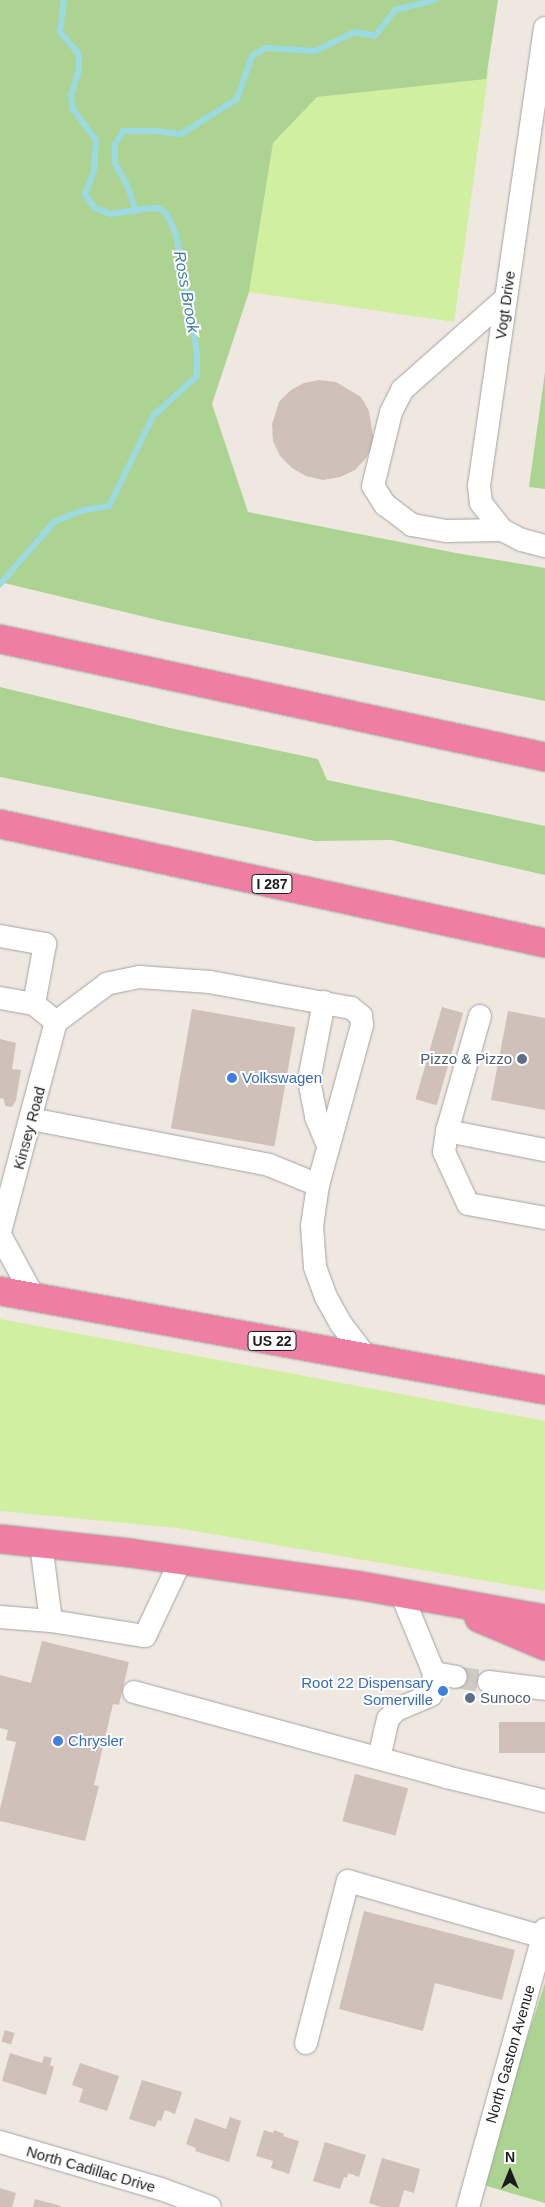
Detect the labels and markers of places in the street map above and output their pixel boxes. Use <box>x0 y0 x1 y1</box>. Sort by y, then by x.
place label: Pizzo & Pizzo <box>420 1050 512 1068</box>
marker: Pizzo & Pizzo <box>516 1053 528 1065</box>
place label: Volkswagen <box>242 1069 322 1087</box>
marker: Volkswagen <box>226 1072 238 1084</box>
place label: Root 22 Dispensary Somerville <box>301 1673 433 1708</box>
marker: Root 22 Dispensary Somerville <box>437 1685 449 1697</box>
place label: Sunoco <box>480 1689 531 1707</box>
marker: Sunoco <box>464 1692 476 1704</box>
place label: Chrysler <box>68 1732 124 1750</box>
marker: Chrysler <box>52 1735 64 1747</box>

